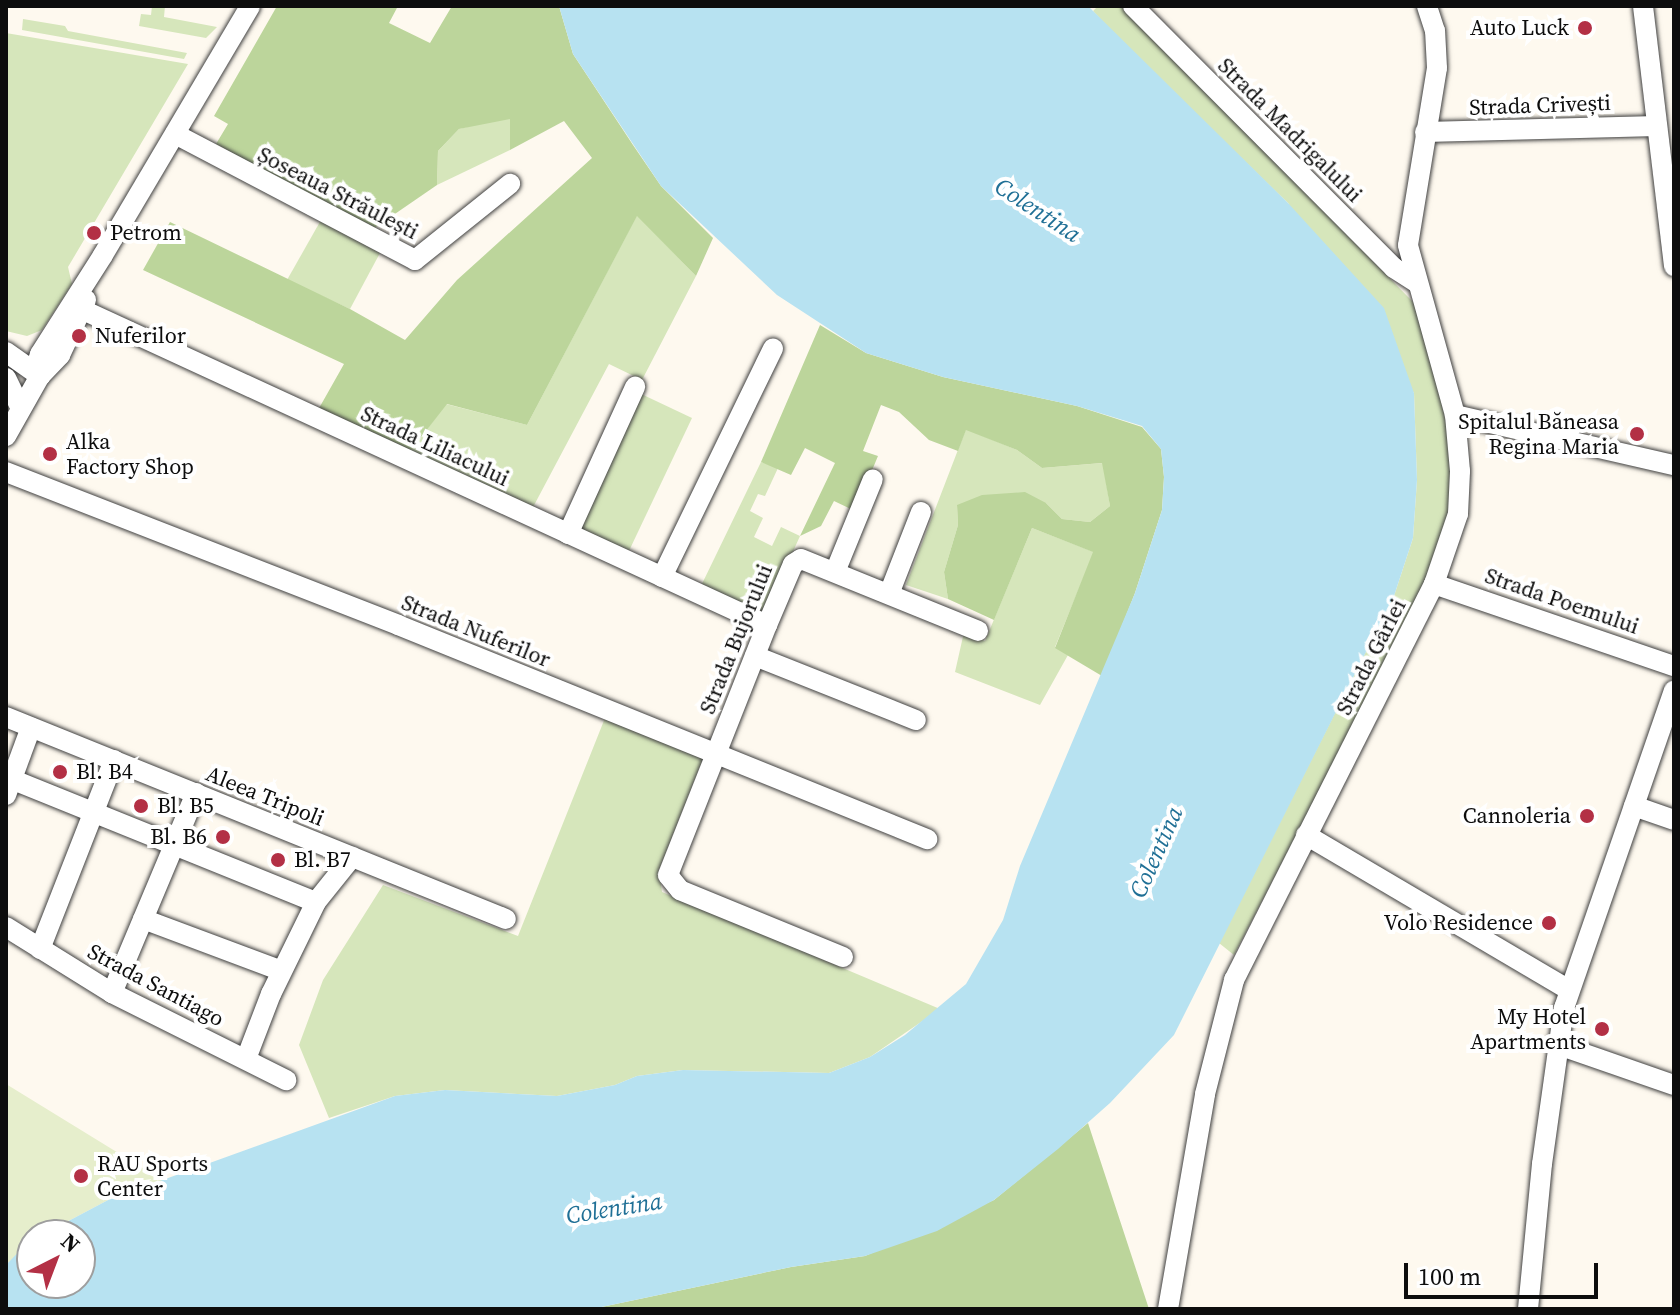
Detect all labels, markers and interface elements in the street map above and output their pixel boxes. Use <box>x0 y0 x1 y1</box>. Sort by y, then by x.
place label: Auto Luck <box>1470 15 1569 41</box>
marker: Auto Luck <box>1576 19 1594 37</box>
street label: Strada Madrigalului <box>1212 52 1368 208</box>
street label: Strada Crivești <box>1469 89 1611 121</box>
street label: Șoseaua Străulești <box>253 141 423 245</box>
water label: Colentina <box>990 172 1086 248</box>
place label: Petrom <box>110 220 182 246</box>
marker: Petrom <box>85 224 103 242</box>
place label: Nuferilor <box>95 323 186 349</box>
marker: Nuferilor <box>70 327 88 345</box>
street label: Strada Liliacului <box>357 400 513 492</box>
place label: Spitalul Băneasa Regina Maria <box>1458 408 1619 460</box>
marker: Spitalul Băneasa Regina Maria <box>1626 423 1648 445</box>
place label: Alka Factory Shop <box>66 428 194 480</box>
marker: Alka Factory Shop <box>41 445 59 463</box>
street label: Strada Bujorului <box>694 560 778 718</box>
street label: Strada Poemului <box>1482 562 1642 640</box>
street label: Strada Nuferilor <box>398 589 554 673</box>
street label: Strada Gârlei <box>1331 595 1411 719</box>
place label: Bl. B4 <box>76 759 133 785</box>
street label: Aleea Tripoli <box>202 760 328 832</box>
marker: Bl. B4 <box>51 763 69 781</box>
place label: Bl. B5 <box>157 793 214 819</box>
marker: Bl. B5 <box>132 797 150 815</box>
water label: Colentina <box>1123 802 1189 902</box>
place label: Cannoleria <box>1463 803 1571 829</box>
marker: Cannoleria <box>1578 807 1596 825</box>
place label: Bl. B6 <box>150 824 207 850</box>
marker: Bl. B6 <box>214 828 232 846</box>
place label: Bl. B7 <box>294 847 351 873</box>
marker: Bl. B7 <box>269 851 287 869</box>
place label: Volo Residence <box>1384 910 1533 936</box>
marker: Volo Residence <box>1540 914 1558 932</box>
street label: Strada Santiago <box>83 938 229 1032</box>
place label: My Hotel Apartments <box>1470 1003 1586 1054</box>
marker: My Hotel Apartments <box>1593 1020 1611 1038</box>
place label: RAU Sports Center <box>97 1150 208 1202</box>
marker: RAU Sports Center <box>72 1167 90 1185</box>
water label: Colentina <box>564 1186 664 1230</box>
north arrow <box>16 1219 96 1299</box>
text: N <box>55 1226 87 1259</box>
scale bar <box>1408 1247 1602 1297</box>
text: 100 m <box>1418 1260 1481 1293</box>

